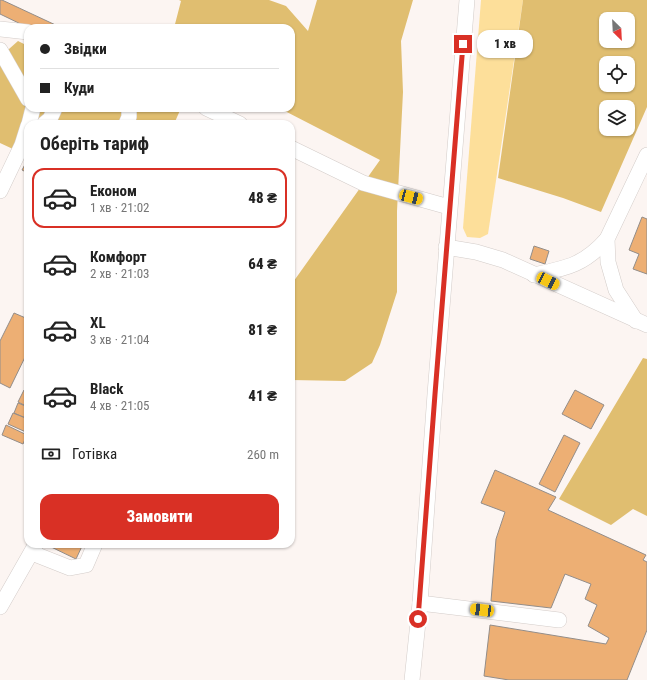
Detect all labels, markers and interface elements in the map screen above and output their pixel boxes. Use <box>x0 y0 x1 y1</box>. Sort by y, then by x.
north arrow <box>599 12 635 48</box>
map controls <box>599 12 635 136</box>
callout: 1 хв <box>477 30 533 58</box>
route end <box>454 35 472 53</box>
text: 1 хв <box>494 36 516 51</box>
text: Звідки <box>64 40 107 58</box>
button: locate <box>599 56 635 92</box>
text: Куди <box>64 79 94 97</box>
button: layers <box>599 100 635 136</box>
text: Оберіть тариф <box>40 133 149 154</box>
icon: car <box>42 180 78 216</box>
text: Економ <box>90 182 137 200</box>
car <box>398 188 424 206</box>
text: 48 ₴ <box>248 189 277 207</box>
text: 1 хв · 21:02 <box>90 200 150 215</box>
icon: car <box>42 246 78 282</box>
text: Комфорт <box>90 248 147 266</box>
text: 64 ₴ <box>248 255 277 273</box>
text: 2 хв · 21:03 <box>90 266 150 281</box>
car <box>535 270 561 292</box>
icon: car <box>42 312 78 348</box>
text: XL <box>90 314 106 332</box>
text: 81 ₴ <box>248 321 277 339</box>
text: 3 хв · 21:04 <box>90 332 150 347</box>
icon: car <box>42 378 78 414</box>
text: Black <box>90 380 123 398</box>
text: 41 ₴ <box>248 387 277 405</box>
text: 4 хв · 21:05 <box>90 398 150 413</box>
icon: cash <box>40 443 62 465</box>
text: Готівка <box>72 445 117 463</box>
text: 260 m <box>247 447 279 462</box>
button: Замовити <box>40 494 279 540</box>
car <box>469 603 495 617</box>
route start <box>409 610 427 628</box>

